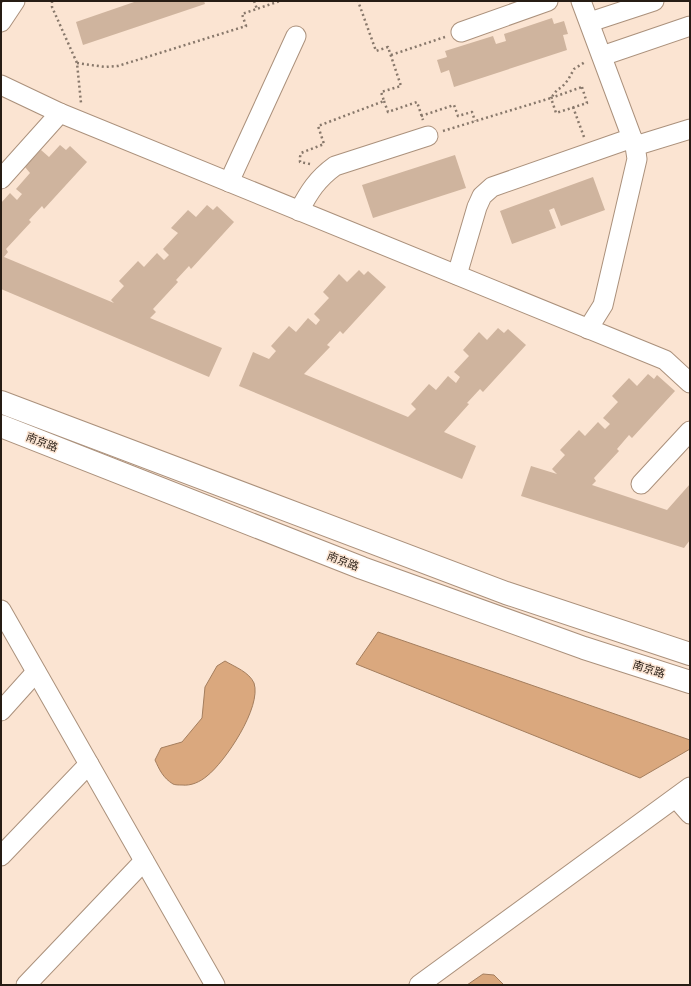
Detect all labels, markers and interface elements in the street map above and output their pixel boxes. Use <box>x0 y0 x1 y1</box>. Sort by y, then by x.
street label: 南京路 <box>24 430 60 454</box>
street label: 南京路 <box>325 549 361 573</box>
street label: 南京路 <box>631 657 667 681</box>

